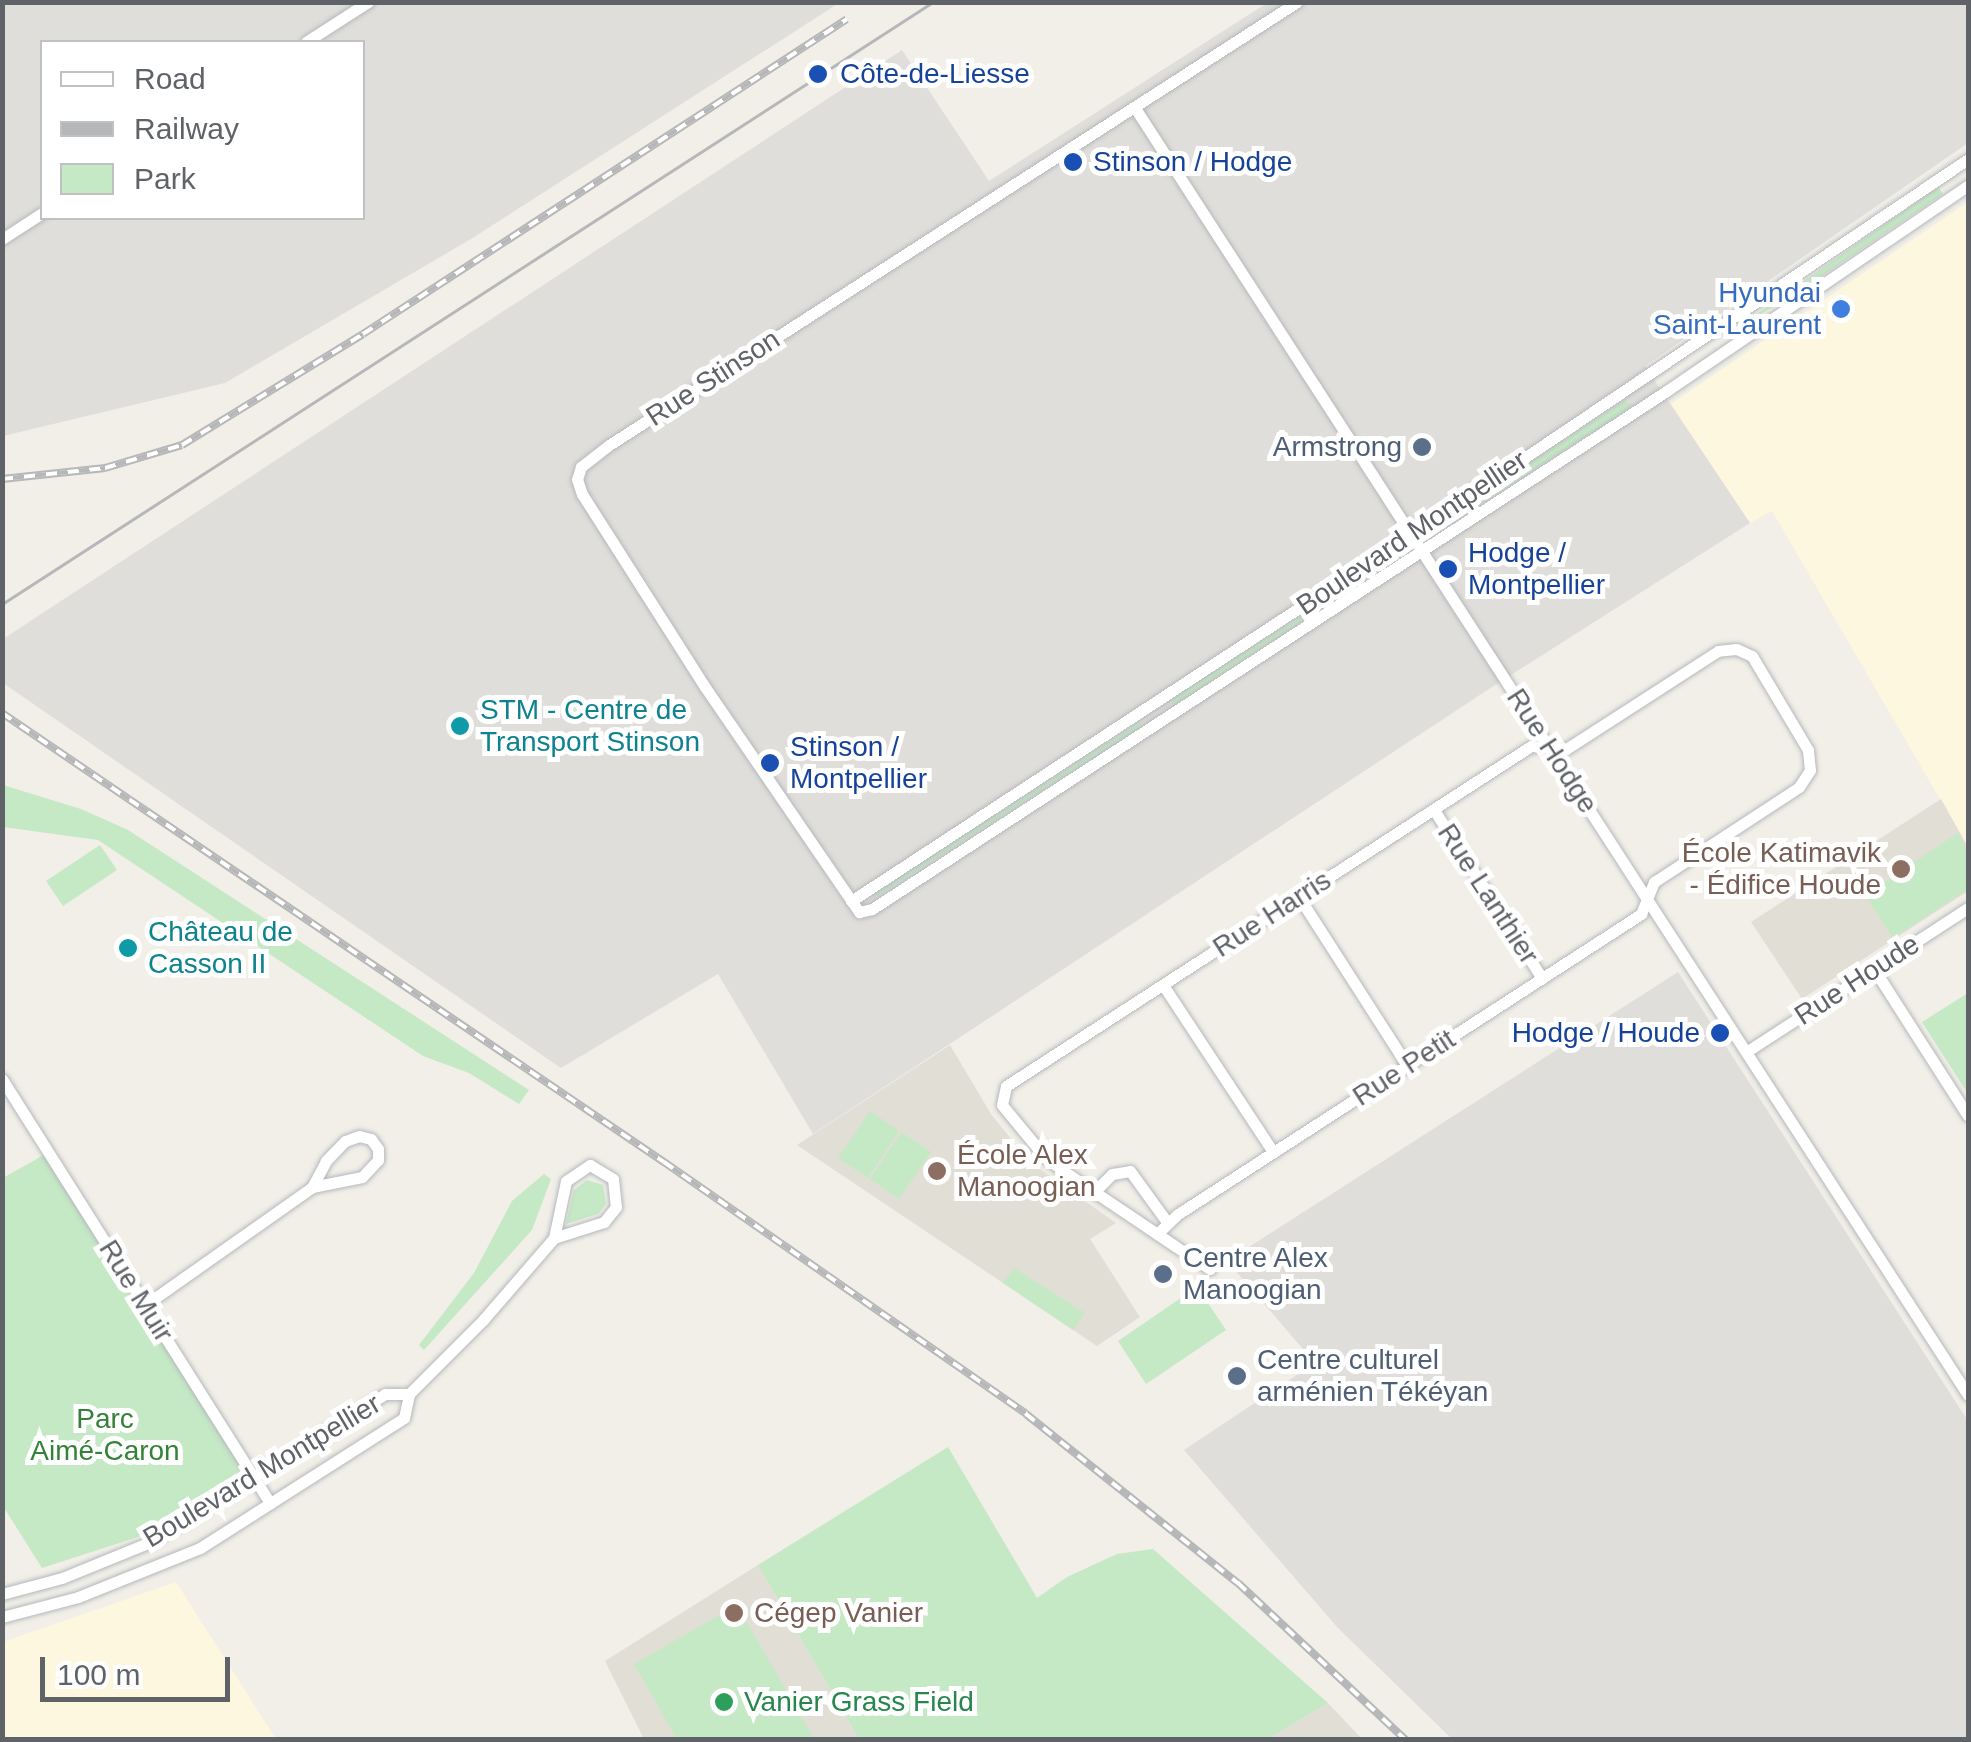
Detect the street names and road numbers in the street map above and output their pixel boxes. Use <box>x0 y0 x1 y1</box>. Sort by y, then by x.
street label: Rue Stinson <box>640 322 786 434</box>
street label: Boulevard Montpellier <box>1290 443 1534 623</box>
street label: Rue Hodge <box>1499 682 1605 820</box>
street label: Rue Lanthier <box>1430 818 1546 970</box>
street label: Rue Harris <box>1207 863 1337 965</box>
street label: Rue Houde <box>1788 927 1926 1033</box>
street label: Rue Petit <box>1347 1023 1461 1113</box>
street label: Rue Muir <box>92 1234 180 1348</box>
street label: Boulevard Montpellier <box>137 1387 387 1555</box>

